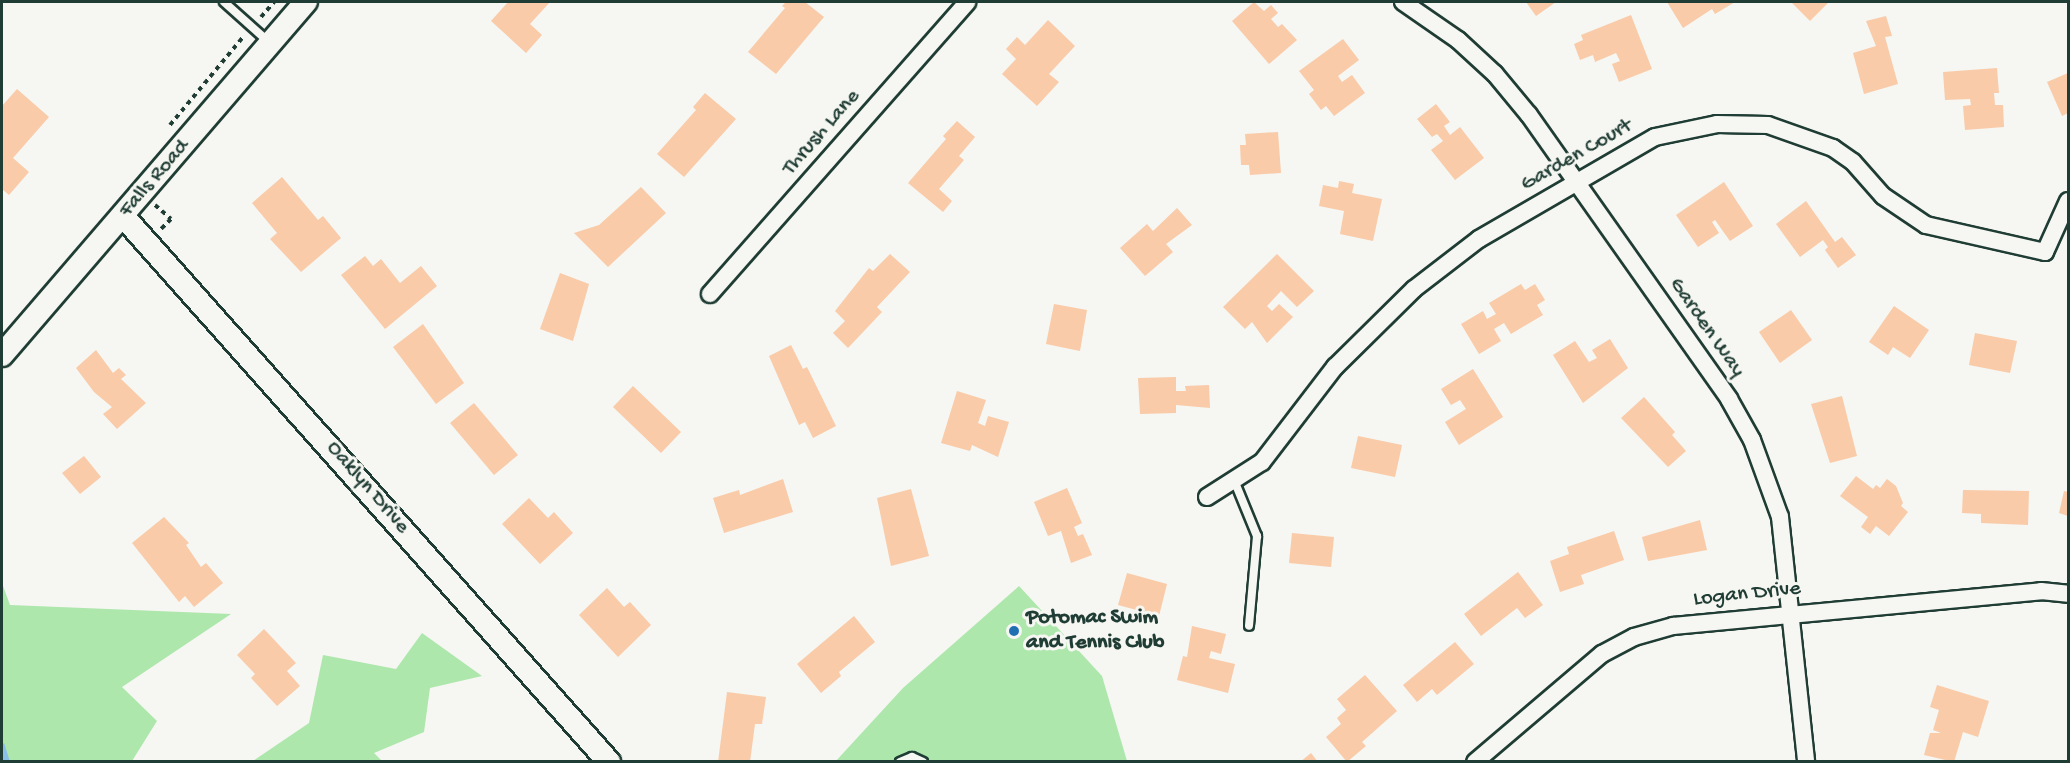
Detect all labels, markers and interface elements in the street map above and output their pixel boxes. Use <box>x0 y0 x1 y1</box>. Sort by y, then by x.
street label: Thrush Lane <box>777 84 867 182</box>
street label: Garden Court <box>1517 114 1637 198</box>
street label: Falls Road <box>114 135 196 223</box>
street label: Garden Way <box>1662 273 1750 383</box>
street label: Oaklyn Drive <box>319 436 415 540</box>
street label: Logan Drive <box>1692 576 1802 614</box>
place label: Potomac Swim and Tennis Club <box>1026 605 1164 656</box>
marker: Potomac Swim and Tennis Club <box>1007 624 1021 638</box>

